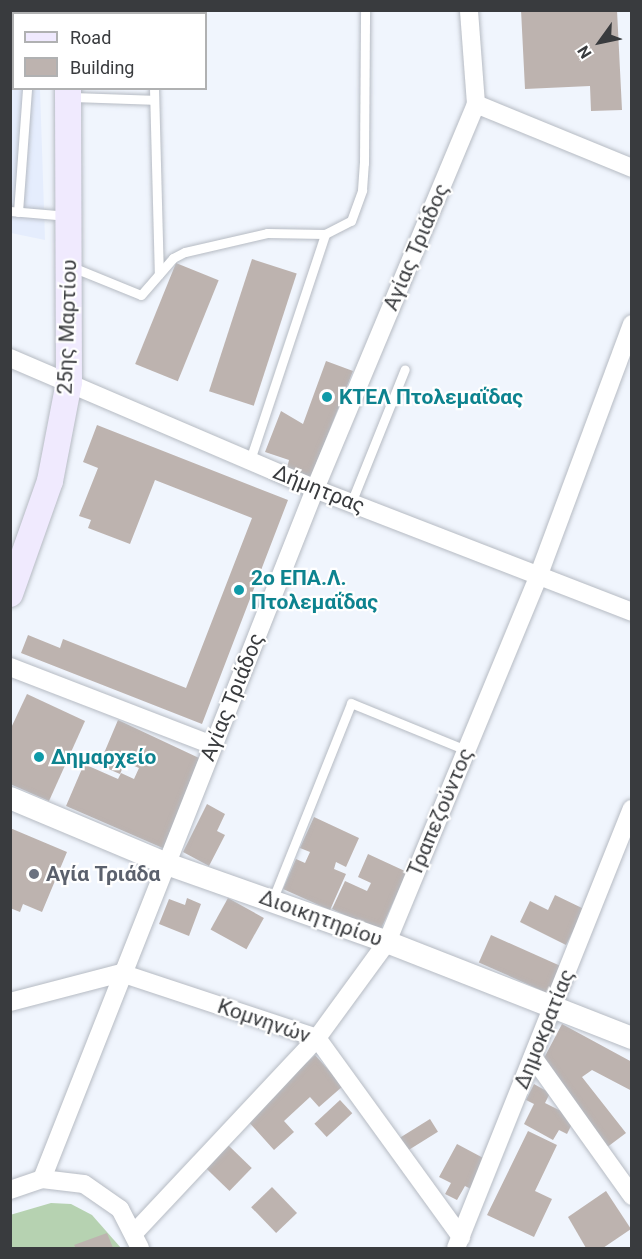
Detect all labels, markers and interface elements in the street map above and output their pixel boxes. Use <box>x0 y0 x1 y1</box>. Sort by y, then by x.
legend <box>12 12 207 90</box>
north arrow <box>570 12 630 72</box>
text: Road <box>70 27 111 48</box>
text: N <box>573 42 596 62</box>
text: Building <box>70 57 134 78</box>
street label: Αγίας Τριάδος <box>378 180 454 314</box>
street label: 25ης Μαρτίου <box>52 259 82 395</box>
place label: ΚΤΕΛ Πτολεμαΐδας <box>339 384 523 410</box>
marker: ΚΤΕΛ Πτολεμαΐδας <box>320 390 334 404</box>
street label: Δήμητρας <box>270 459 368 519</box>
place label: 2ο ΕΠΑ.Λ. Πτολεμαΐδας <box>251 565 378 615</box>
marker: 2ο ΕΠΑ.Λ. Πτολεμαΐδας <box>232 583 246 597</box>
street label: Αγίας Τριάδος <box>195 629 269 765</box>
place label: Δημαρχείο <box>51 744 156 770</box>
street label: Τραπεζούντος <box>402 744 478 880</box>
marker: Δημαρχείο <box>32 750 46 764</box>
place label: Αγία Τριάδα <box>46 861 160 887</box>
marker: Αγία Τριάδα <box>27 867 41 881</box>
street label: Διοικητηρίου <box>256 884 386 952</box>
street label: Δημοκρατίας <box>509 965 579 1093</box>
street label: Κομνηνών <box>214 993 314 1049</box>

